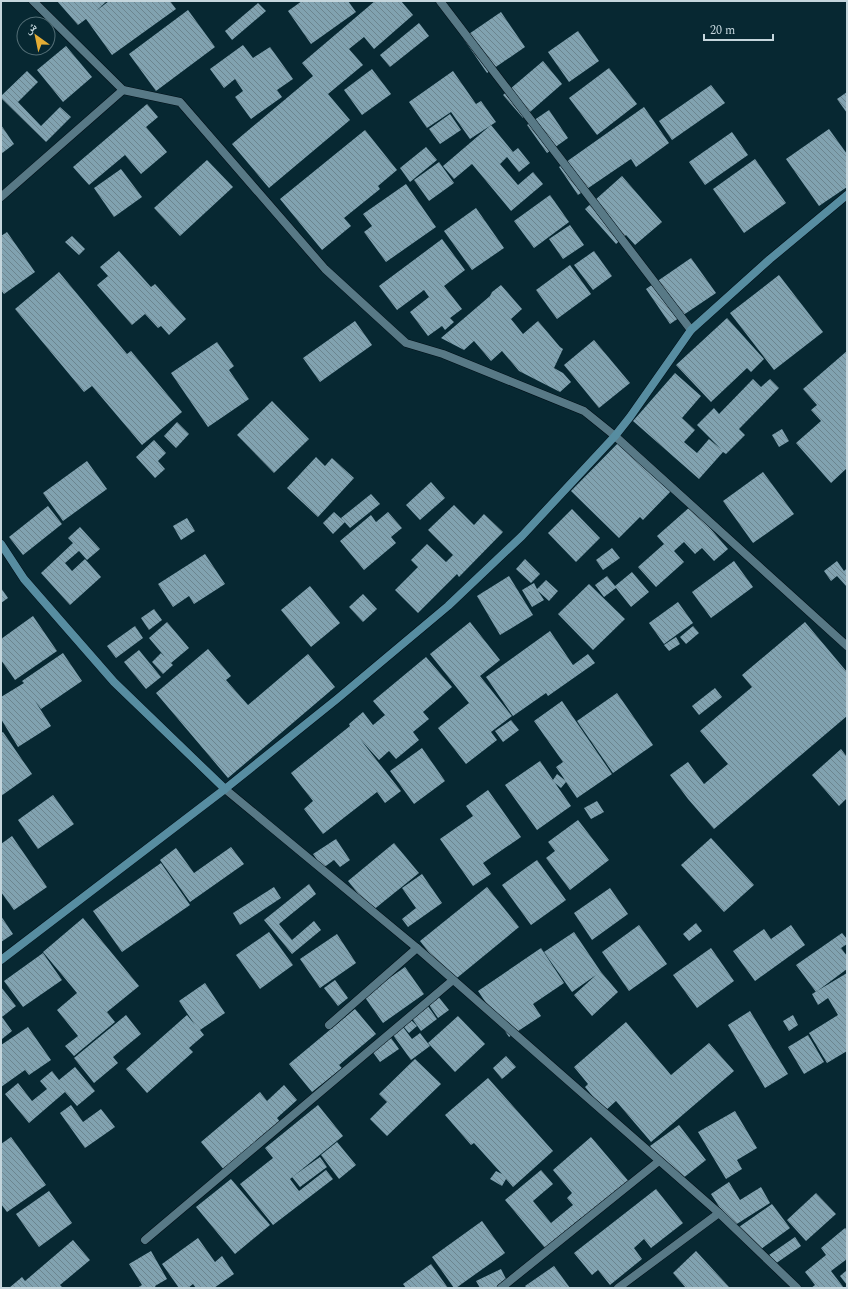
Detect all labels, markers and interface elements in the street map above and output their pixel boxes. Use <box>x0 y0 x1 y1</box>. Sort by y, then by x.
north arrow <box>16 16 56 56</box>
scale bar <box>704 16 773 42</box>
text: ش <box>21 18 41 38</box>
text: 20 m <box>710 21 735 40</box>

